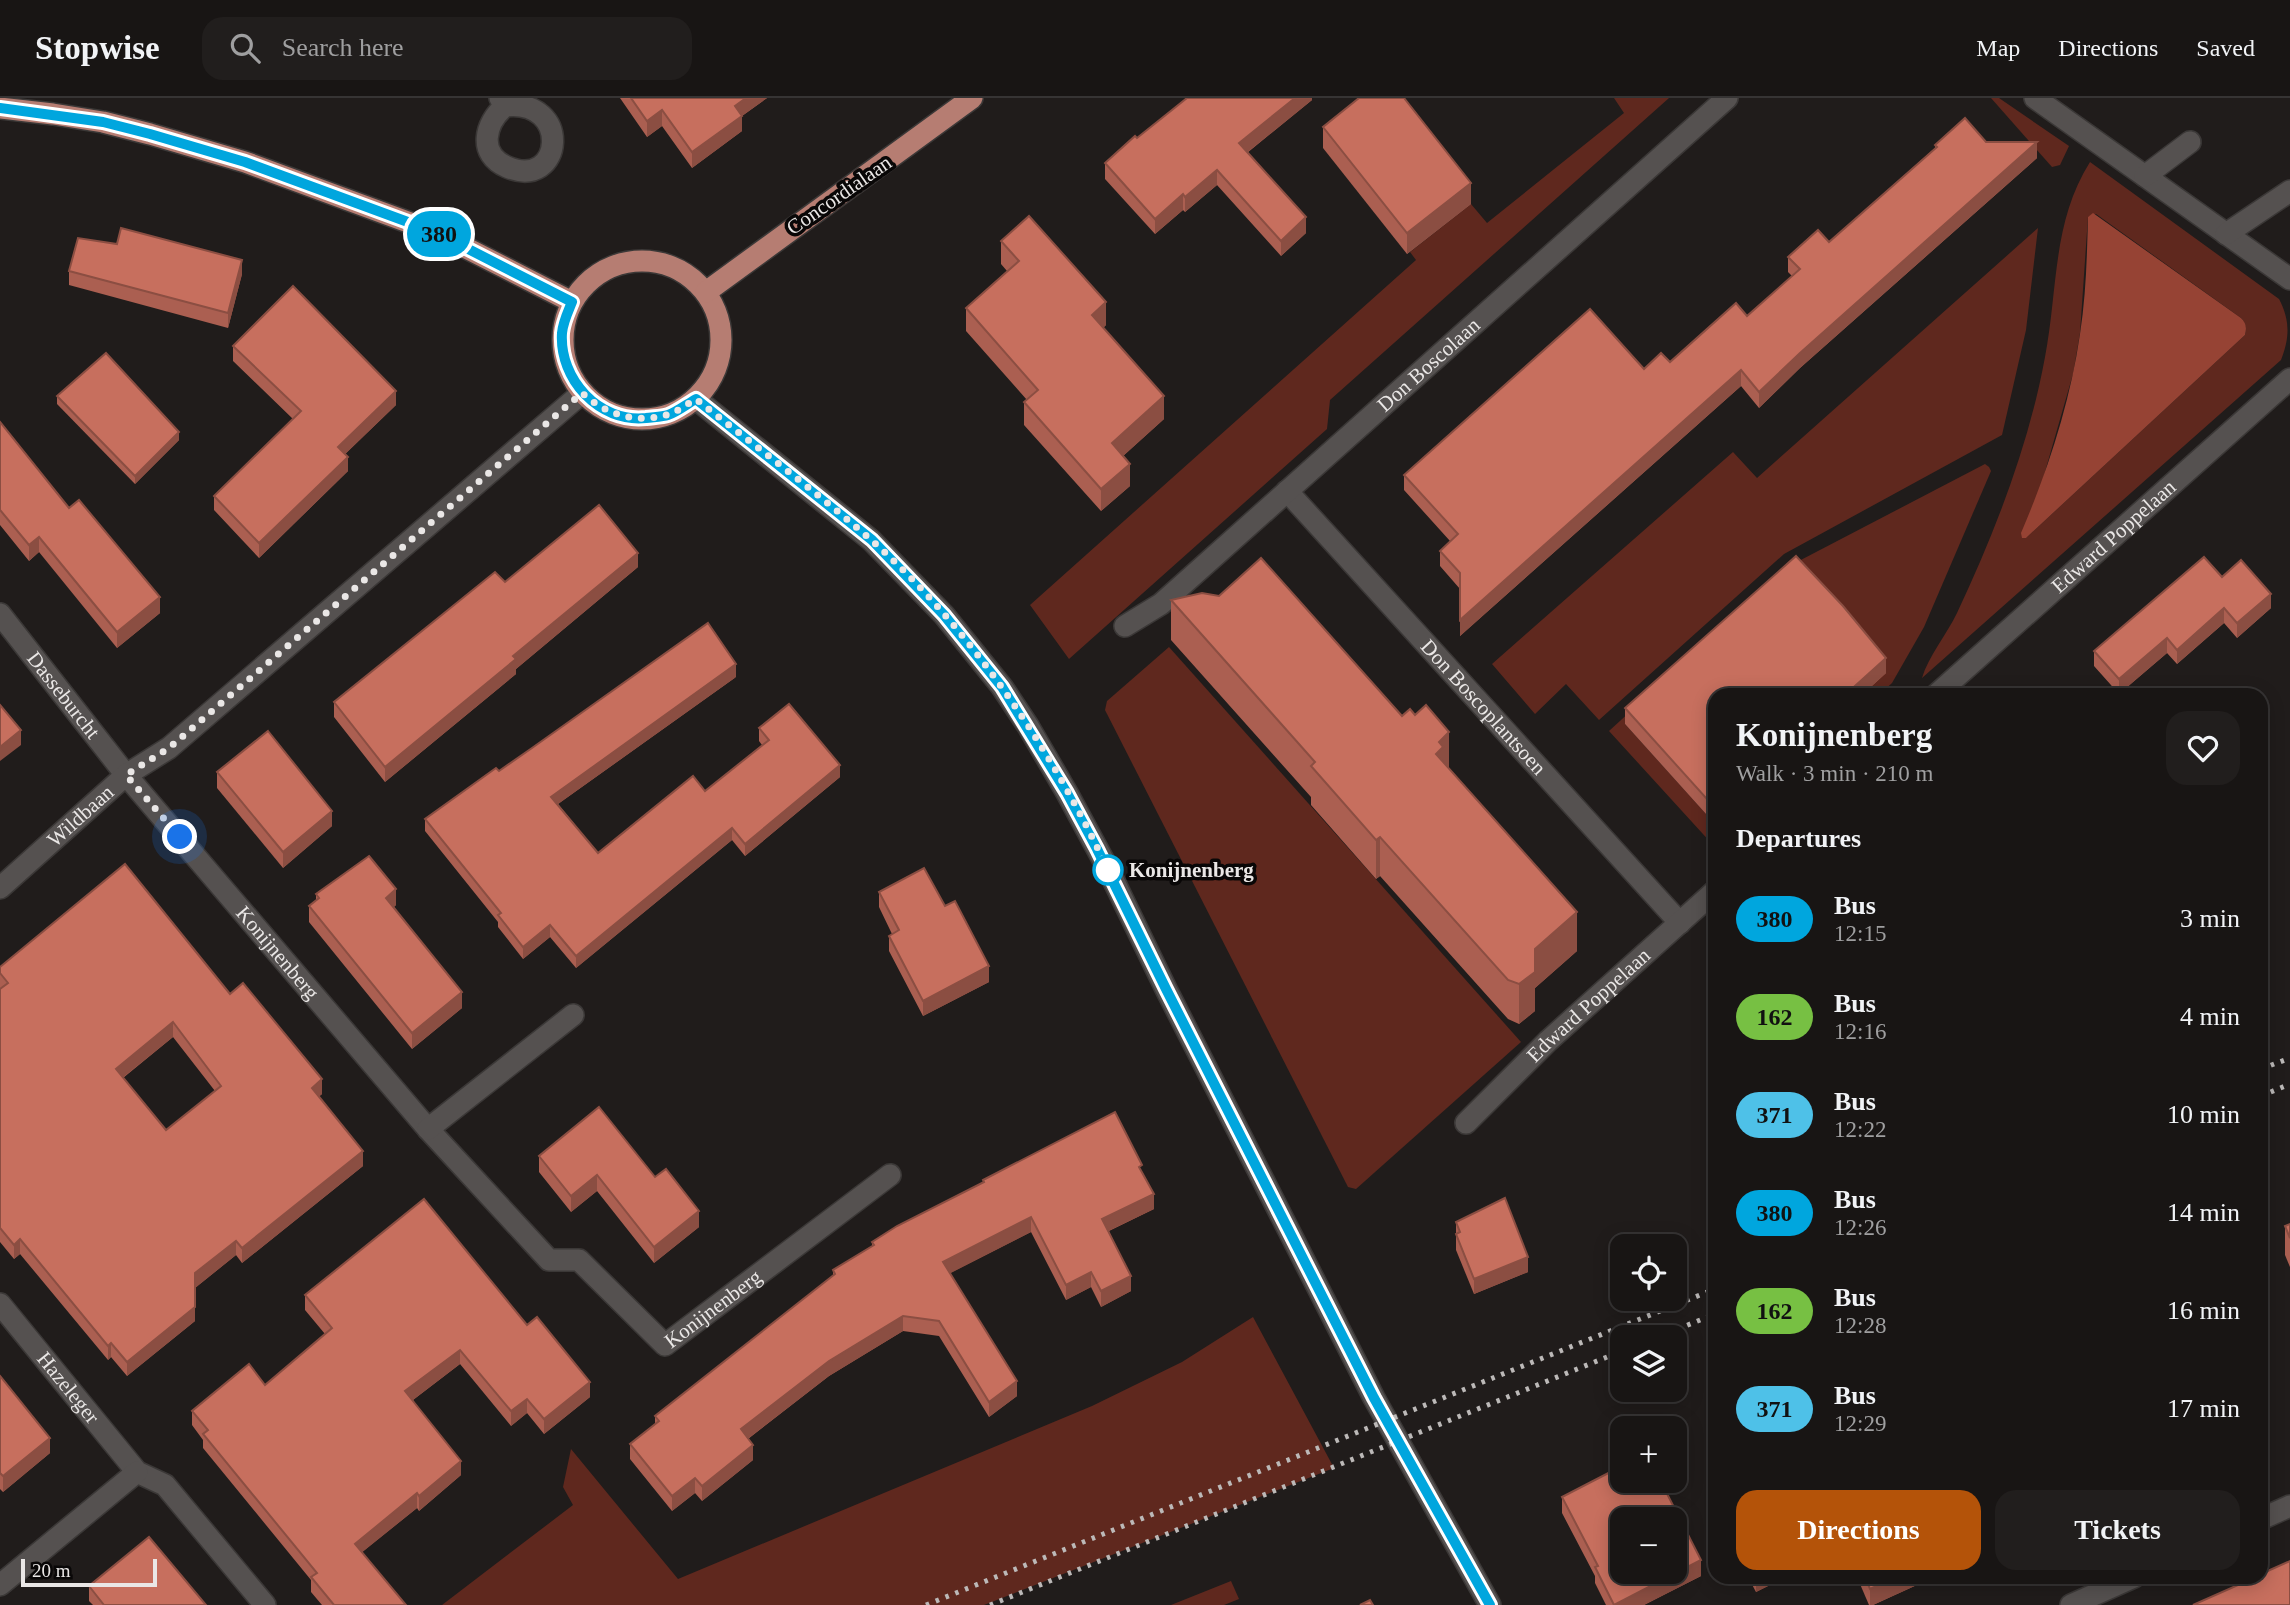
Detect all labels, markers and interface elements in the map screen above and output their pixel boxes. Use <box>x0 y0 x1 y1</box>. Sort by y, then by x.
search box <box>202 17 692 80</box>
icon: search <box>226 29 264 67</box>
text: Stopwise <box>35 30 160 66</box>
text: Search here <box>282 33 404 62</box>
text: Map <box>1976 35 2020 61</box>
text: Directions <box>2058 35 2158 61</box>
text: Saved <box>2196 35 2255 61</box>
street label: Concordialaan <box>782 150 896 240</box>
line badge: 380 <box>399 211 479 257</box>
text: 380 <box>421 221 457 247</box>
street label: Don Boscolaan <box>1372 313 1485 417</box>
street label: Edward Poppelaan <box>2047 475 2181 598</box>
street label: Don Boscoplantsoen <box>1416 634 1551 780</box>
street label: Dasseburcht <box>22 647 105 744</box>
button: heart <box>2166 711 2240 785</box>
text: Konijnenberg <box>1736 717 1932 753</box>
text: Walk · 3 min · 210 m <box>1736 761 1933 786</box>
street label: Wildbaan <box>42 780 119 852</box>
your location <box>162 819 197 854</box>
text: Departures <box>1736 824 1861 853</box>
marker: Konijnenberg <box>1093 855 1123 885</box>
place label: Konijnenberg <box>1129 858 1254 882</box>
text: Bus <box>1834 891 1876 920</box>
street label: Konijnenberg <box>231 901 324 1005</box>
text: 3 min <box>2180 904 2240 933</box>
text: 380 <box>1757 906 1793 932</box>
text: 12:15 <box>1834 921 1886 946</box>
street label: Edward Poppelaan <box>1522 943 1655 1067</box>
text: Bus <box>1834 989 1876 1018</box>
text: 4 min <box>2180 1002 2240 1031</box>
text: 162 <box>1757 1004 1793 1030</box>
text: 12:16 <box>1834 1019 1886 1044</box>
text: Bus <box>1834 1087 1876 1116</box>
text: 10 min <box>2167 1100 2240 1129</box>
text: 371 <box>1757 1102 1793 1128</box>
text: 12:22 <box>1834 1117 1886 1142</box>
text: Bus <box>1834 1185 1876 1214</box>
text: 14 min <box>2167 1198 2240 1227</box>
text: 380 <box>1757 1200 1793 1226</box>
text: 12:26 <box>1834 1215 1886 1240</box>
map controls <box>1610 1234 1687 1584</box>
button: locate <box>1610 1234 1687 1311</box>
street label: Konijnenberg <box>660 1264 766 1353</box>
text: Bus <box>1834 1283 1876 1312</box>
text: 16 min <box>2167 1296 2240 1325</box>
text: 162 <box>1757 1298 1793 1324</box>
text: 12:28 <box>1834 1313 1886 1338</box>
button: layers <box>1610 1325 1687 1402</box>
street label: Hazeleger <box>32 1347 104 1428</box>
text: Bus <box>1834 1381 1876 1410</box>
text: 17 min <box>2167 1394 2240 1423</box>
text: 371 <box>1757 1396 1793 1422</box>
text: 12:29 <box>1834 1411 1886 1436</box>
button: + <box>1610 1416 1687 1493</box>
button: Directions <box>1736 1490 1981 1570</box>
button: Tickets <box>1995 1490 2240 1570</box>
button: − <box>1610 1507 1687 1584</box>
scale bar <box>21 1556 158 1588</box>
text: 20 m <box>32 1560 71 1581</box>

